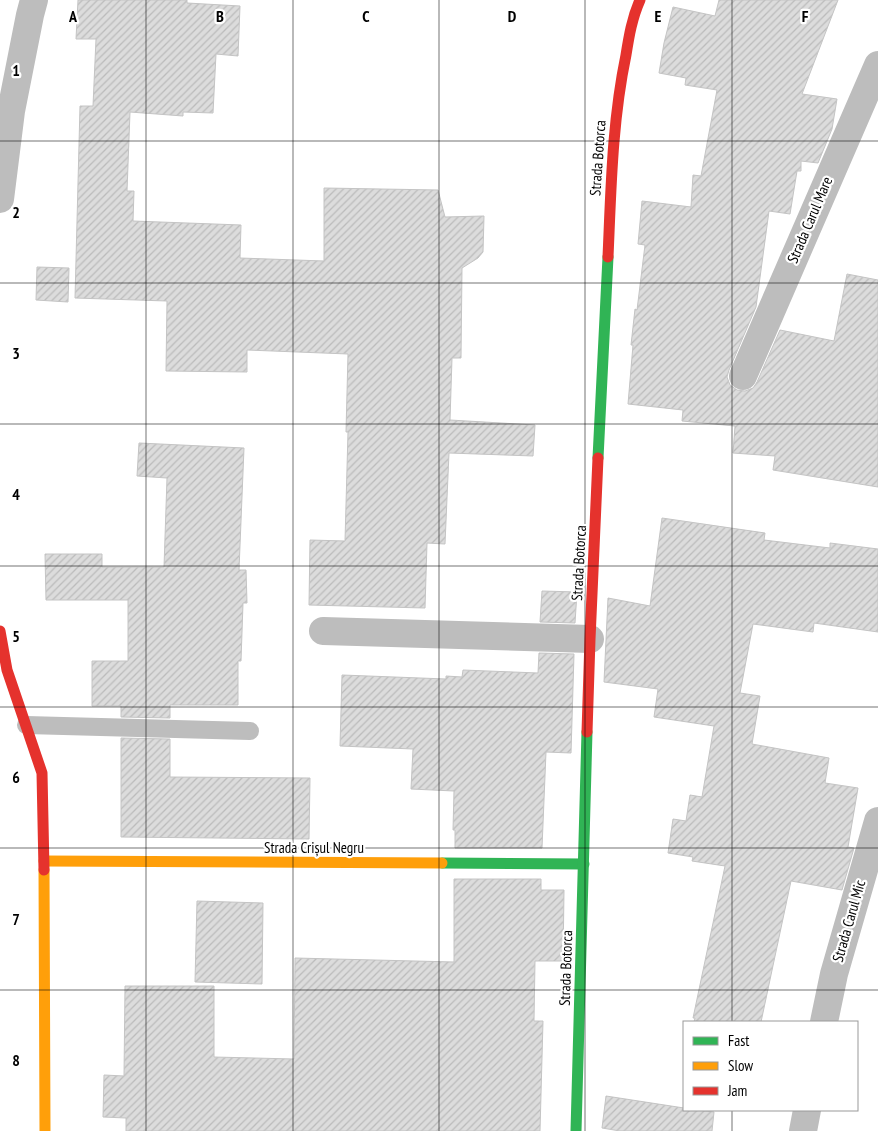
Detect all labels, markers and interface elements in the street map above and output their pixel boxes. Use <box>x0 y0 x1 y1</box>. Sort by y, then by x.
text: A <box>68 6 78 26</box>
text: B <box>216 6 224 26</box>
text: C <box>362 6 370 26</box>
text: D <box>508 6 517 26</box>
text: E <box>655 6 662 26</box>
text: F <box>802 6 809 26</box>
text: 1 <box>12 60 20 80</box>
street label: Strada Botorca <box>585 119 610 196</box>
street label: Strada Carul Mare <box>783 174 836 266</box>
text: 2 <box>12 202 20 222</box>
text: 3 <box>12 343 20 363</box>
text: 4 <box>12 484 20 504</box>
street label: Strada Botorca <box>567 525 590 601</box>
text: 5 <box>12 626 20 646</box>
text: 6 <box>12 767 20 787</box>
street label: Strada Crișul Negru <box>264 838 364 857</box>
street label: Strada Carul Mic <box>828 877 869 964</box>
text: 7 <box>12 909 20 929</box>
street label: Strada Botorca <box>555 930 576 1006</box>
legend <box>683 1021 858 1111</box>
text: Fast <box>728 1031 749 1050</box>
text: 8 <box>12 1050 20 1070</box>
text: Slow <box>728 1056 753 1075</box>
text: Jam <box>727 1081 747 1100</box>

